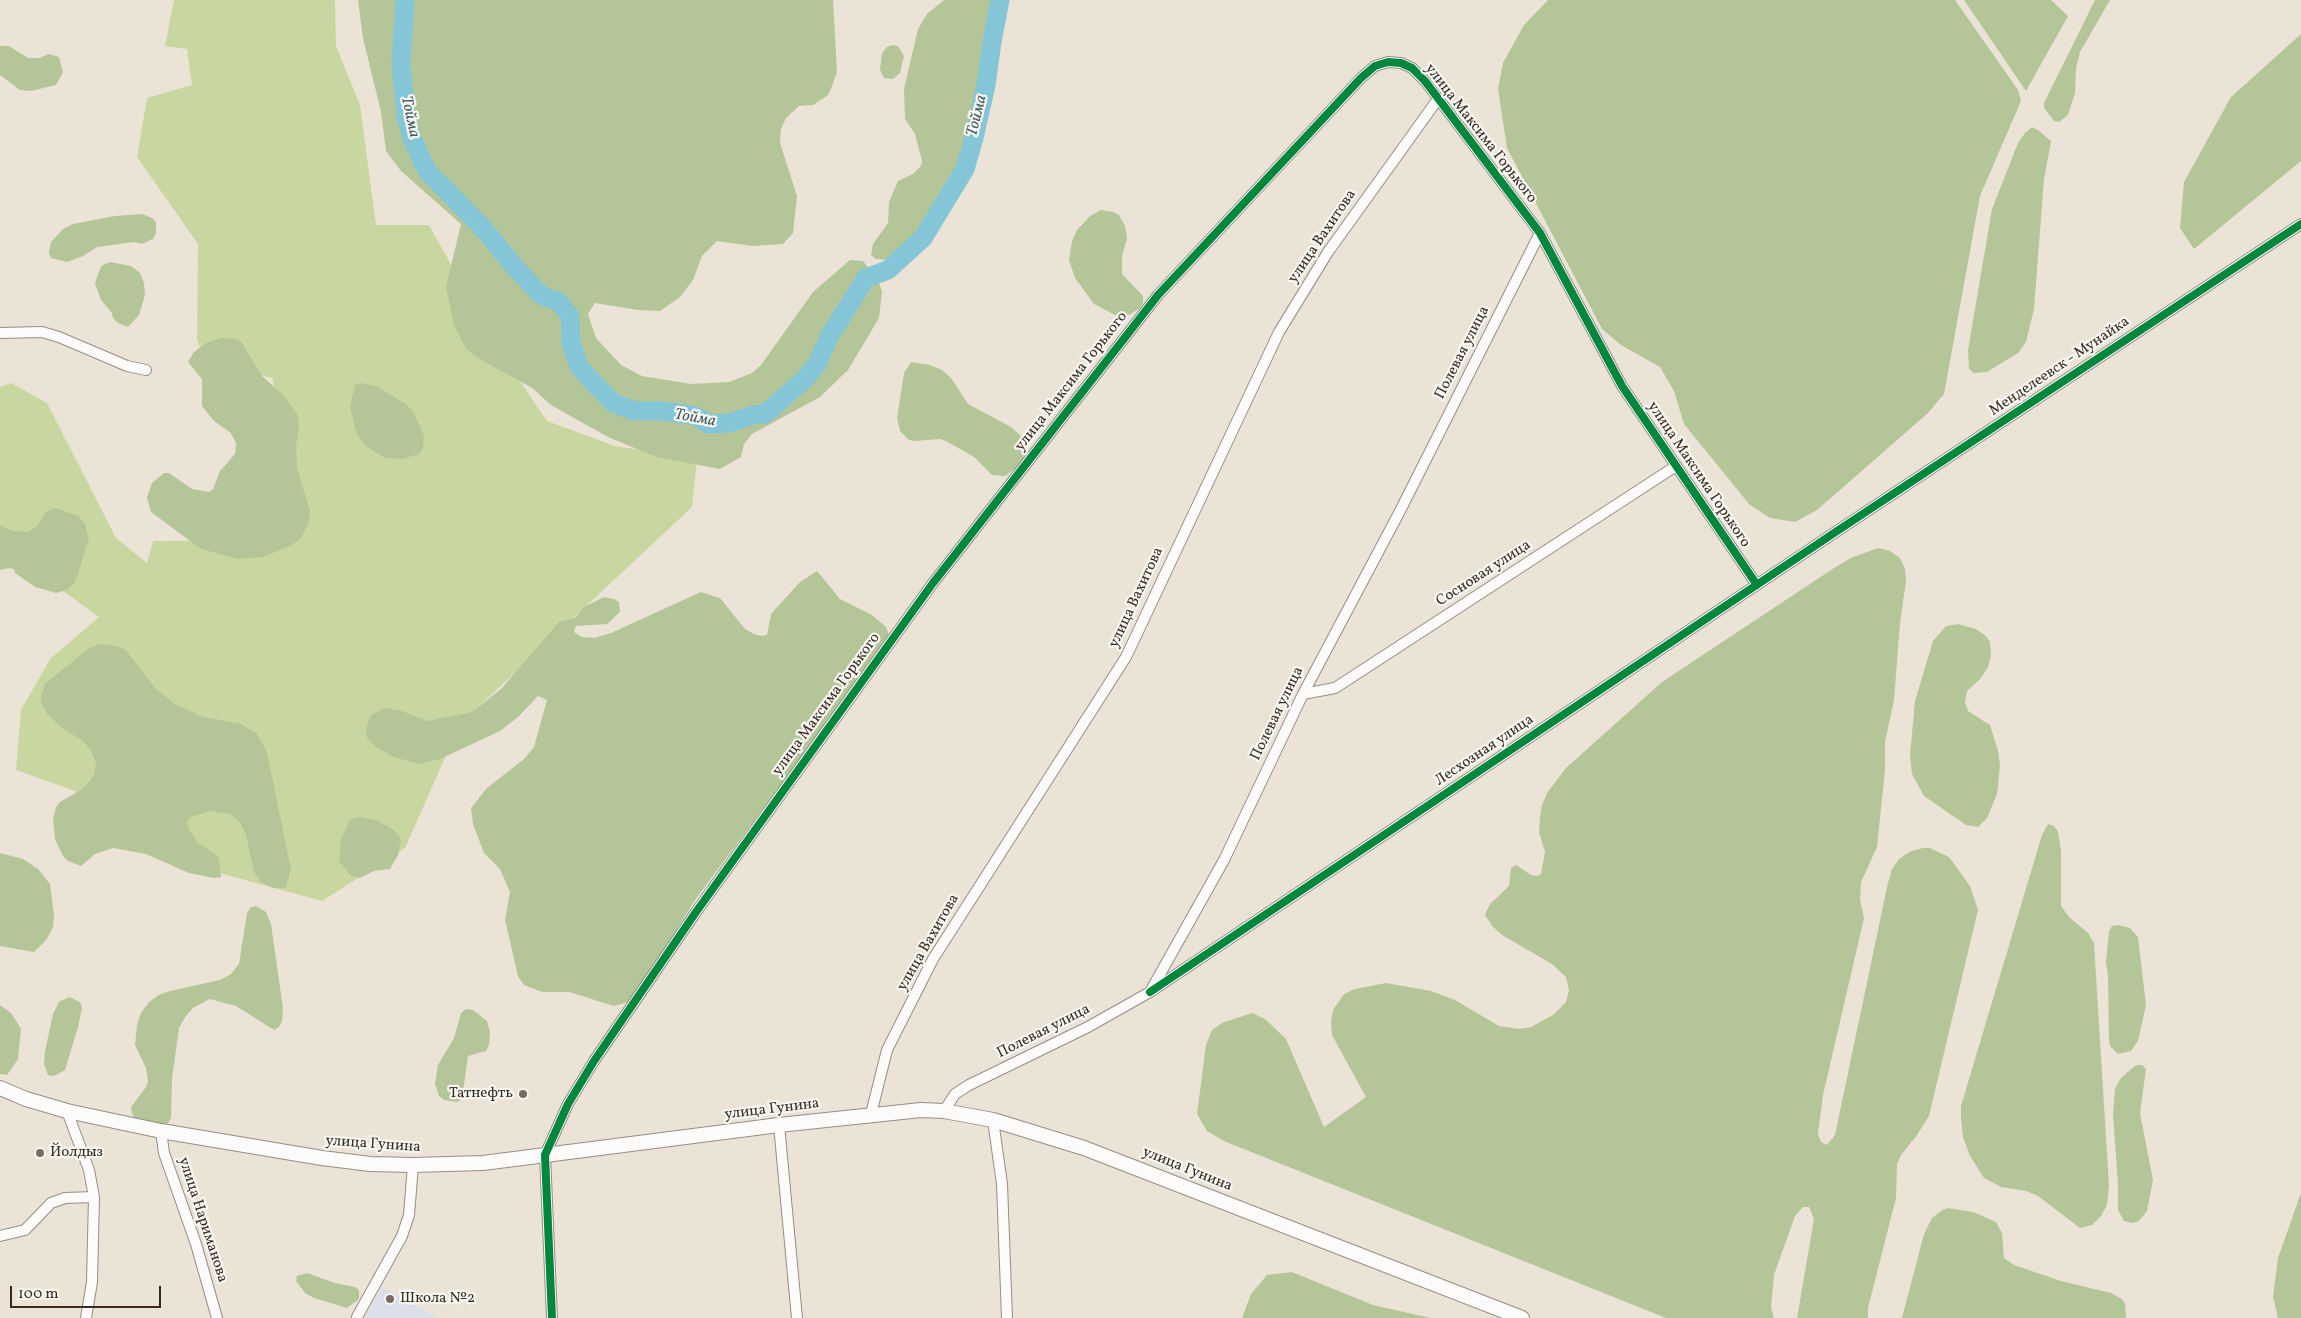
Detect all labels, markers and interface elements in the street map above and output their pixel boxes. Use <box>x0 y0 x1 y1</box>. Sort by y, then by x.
street label: улица Максима Горького <box>1420 61 1540 207</box>
water label: Тойма <box>964 93 992 139</box>
water label: Тойма <box>395 95 423 139</box>
street label: улица Вахитова <box>1285 187 1361 287</box>
street label: Полевая улица <box>1432 303 1494 403</box>
street label: улица Максима Горького <box>1012 309 1132 455</box>
street label: Менделеевск - Мунайка <box>1987 313 2133 421</box>
street label: улица Максима Горького <box>1642 399 1754 551</box>
water label: Тойма <box>673 406 717 432</box>
street label: Сосновая улица <box>1433 537 1535 611</box>
street label: улица Вахитова <box>1106 545 1168 651</box>
street label: улица Максима Горького <box>769 630 885 780</box>
street label: Полевая улица <box>1248 664 1308 764</box>
street label: Лесхозная улица <box>1432 711 1538 791</box>
street label: улица Вахитова <box>894 891 964 995</box>
street label: Полевая улица <box>994 1001 1094 1063</box>
place label: Татнефть <box>449 1085 513 1103</box>
marker: Татнефть <box>517 1088 529 1100</box>
street label: улица Гунина <box>724 1095 820 1125</box>
street label: улица Гунина <box>325 1133 421 1157</box>
place label: Йолдыз <box>50 1144 103 1162</box>
street label: улица Гунина <box>1139 1144 1235 1196</box>
marker: Йолдыз <box>34 1147 46 1159</box>
street label: улица Нариманова <box>173 1155 231 1285</box>
scale bar <box>12 1276 164 1308</box>
text: 100 m <box>18 1284 58 1305</box>
place label: Школа №2 <box>400 1290 475 1308</box>
marker: Школа №2 <box>384 1293 396 1305</box>

